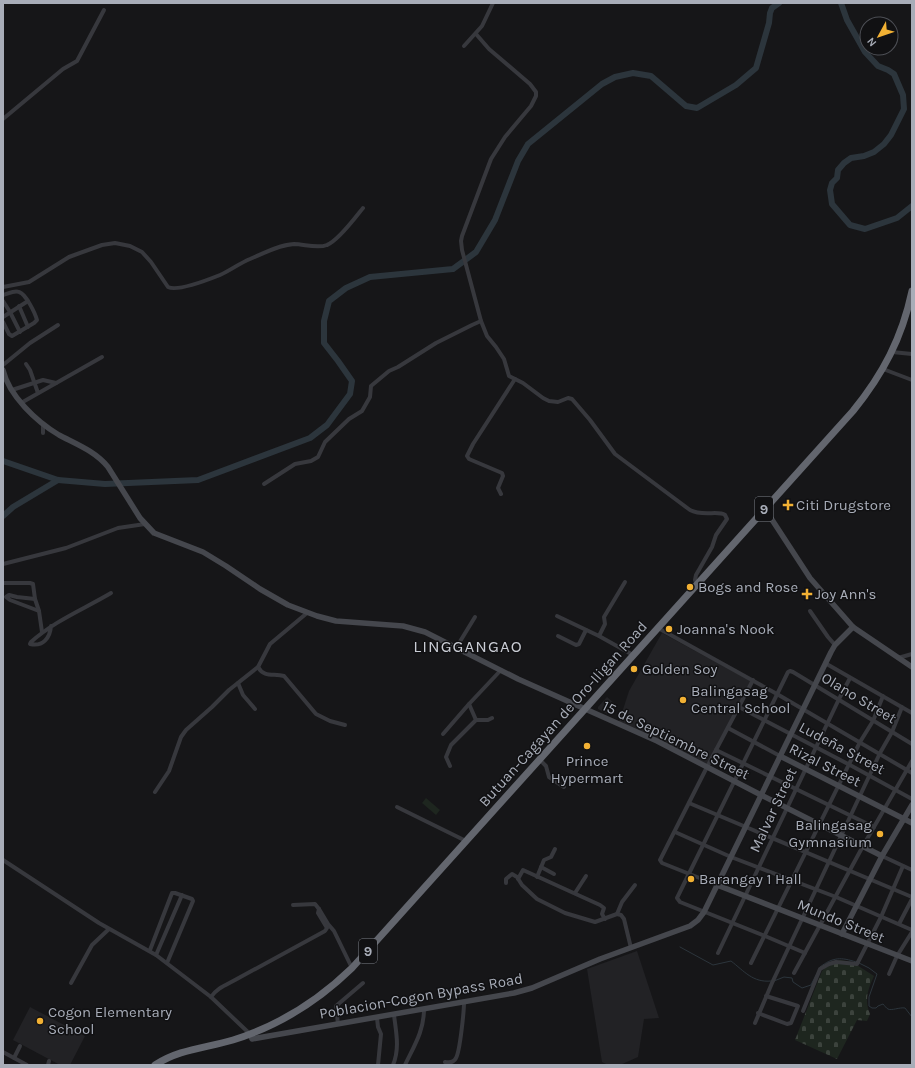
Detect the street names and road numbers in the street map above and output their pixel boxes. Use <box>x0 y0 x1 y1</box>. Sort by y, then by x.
road number: 9 <box>755 497 773 521</box>
street label: Butuan-Cagayan de Oro-Iligan Road <box>475 618 651 810</box>
street label: Olano Street <box>818 669 900 728</box>
street label: 15 de Septiembre Street <box>600 697 753 784</box>
street label: Ludeña Street <box>796 718 888 778</box>
street label: Rizal Street <box>786 739 864 791</box>
street label: Malvar Street <box>746 765 801 855</box>
street label: Mundo Street <box>795 895 888 947</box>
road number: 9 <box>359 939 377 963</box>
street label: Poblacion-Cogon Bypass Road <box>318 969 524 1023</box>

